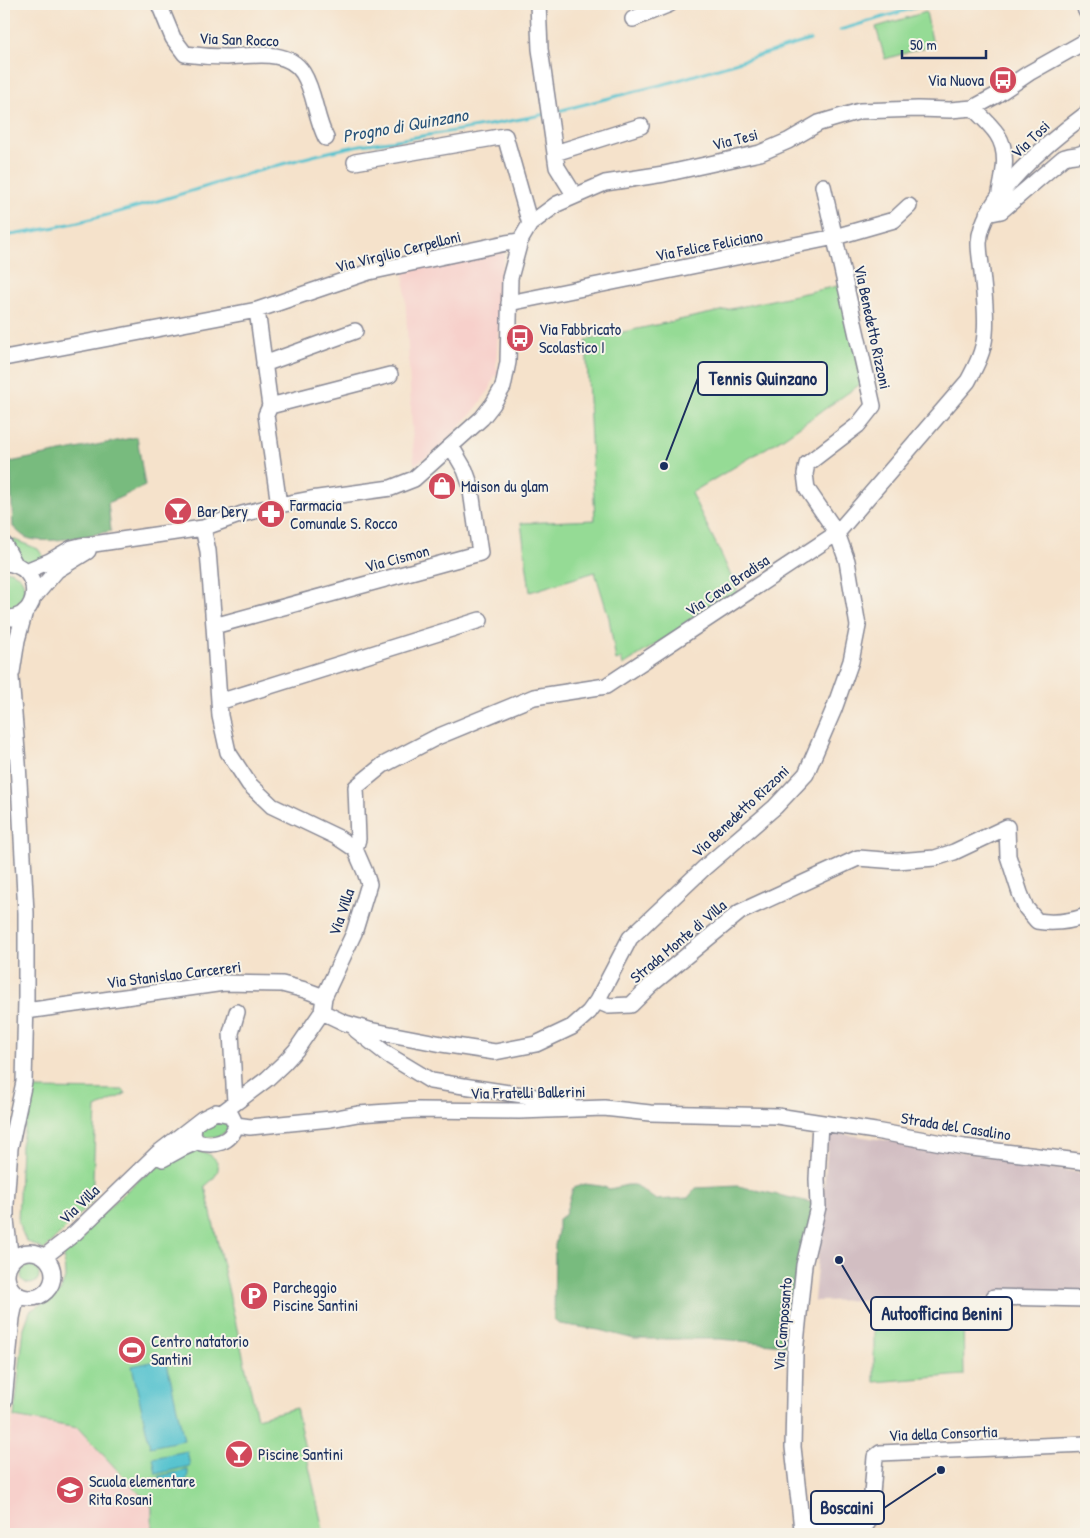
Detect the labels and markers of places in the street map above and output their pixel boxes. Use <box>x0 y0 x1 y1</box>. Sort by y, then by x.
bus stop icon: Via Nuova <box>988 65 1018 95</box>
place label: Via Nuova <box>927 69 984 91</box>
place label: Via Fabbricato Scolastico I <box>539 318 622 358</box>
bus stop icon: Via Fabbricato Scolastico I <box>505 323 535 353</box>
callout: Tennis Quinzano <box>698 362 827 395</box>
shop icon: Maison du glam <box>427 471 457 501</box>
place label: Maison du glam <box>461 475 549 497</box>
place label: Farmacia Comunale S. Rocco <box>289 494 398 534</box>
bar icon: Bar Dery <box>163 496 193 526</box>
pharmacy icon: Farmacia Comunale S. Rocco <box>256 499 286 529</box>
place label: Bar Dery <box>197 500 248 522</box>
place label: Parcheggio Piscine Santini <box>273 1276 358 1316</box>
parking icon: Parcheggio Piscine Santini <box>239 1281 269 1311</box>
callout: Autoofficina Benini <box>871 1297 1012 1330</box>
place label: Centro natatorio Santini <box>151 1330 249 1370</box>
sports icon: Centro natatorio Santini <box>117 1335 147 1365</box>
bar icon: Piscine Santini <box>224 1439 254 1469</box>
place label: Piscine Santini <box>258 1443 343 1465</box>
place label: Scuola elementare Rita Rosani <box>89 1470 196 1510</box>
school or university icon: Scuola elementare Rita Rosani <box>55 1475 85 1505</box>
callout: Boscaini <box>811 1491 884 1524</box>

